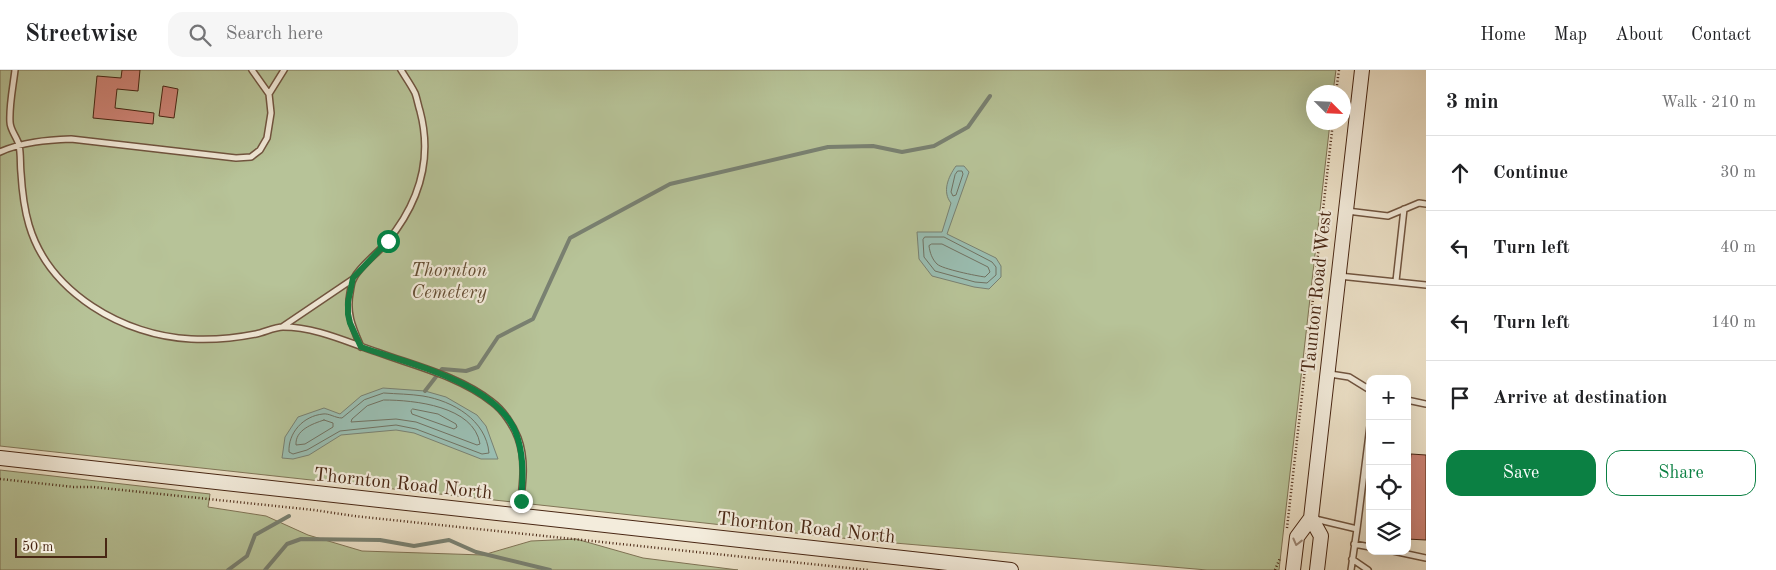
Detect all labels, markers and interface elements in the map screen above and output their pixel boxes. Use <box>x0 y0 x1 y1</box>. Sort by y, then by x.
search box <box>168 12 518 57</box>
icon: search <box>186 21 214 49</box>
text: Streetwise <box>25 23 138 47</box>
text: Search here <box>226 25 323 44</box>
text: Home <box>1480 26 1526 44</box>
text: Map <box>1554 26 1587 44</box>
text: About <box>1615 26 1663 44</box>
text: Contact <box>1691 26 1751 44</box>
north arrow <box>1306 85 1351 130</box>
text: 3 min <box>1446 92 1499 113</box>
text: Walk · 210 m <box>1661 95 1756 111</box>
icon: ahead <box>1446 159 1474 187</box>
text: Continue <box>1493 164 1568 183</box>
text: 30 m <box>1720 165 1756 181</box>
street label: Taunton Road West <box>1300 210 1336 374</box>
route start <box>377 230 400 253</box>
icon: left <box>1446 234 1474 262</box>
text: Turn left <box>1493 239 1570 258</box>
text: 40 m <box>1720 240 1756 256</box>
park label: Thornton Cemetery <box>411 262 487 303</box>
icon: left <box>1446 309 1474 337</box>
text: Turn left <box>1493 314 1570 333</box>
text: 140 m <box>1711 315 1756 331</box>
map controls <box>1366 375 1411 555</box>
button: + <box>1366 375 1411 420</box>
icon: arrive <box>1446 384 1474 412</box>
text: Arrive at destination <box>1493 389 1667 408</box>
button: − <box>1366 420 1411 465</box>
button: Save <box>1446 450 1596 496</box>
button: Share <box>1606 450 1756 496</box>
button: locate <box>1366 465 1411 510</box>
street label: Thornton Road North <box>313 466 493 504</box>
route end <box>510 490 533 513</box>
street label: Thornton Road North <box>716 510 896 548</box>
button: layers <box>1366 510 1411 555</box>
scale bar <box>15 535 108 558</box>
one-way arrow <box>1293 537 1303 546</box>
text: 50 m <box>22 540 53 554</box>

